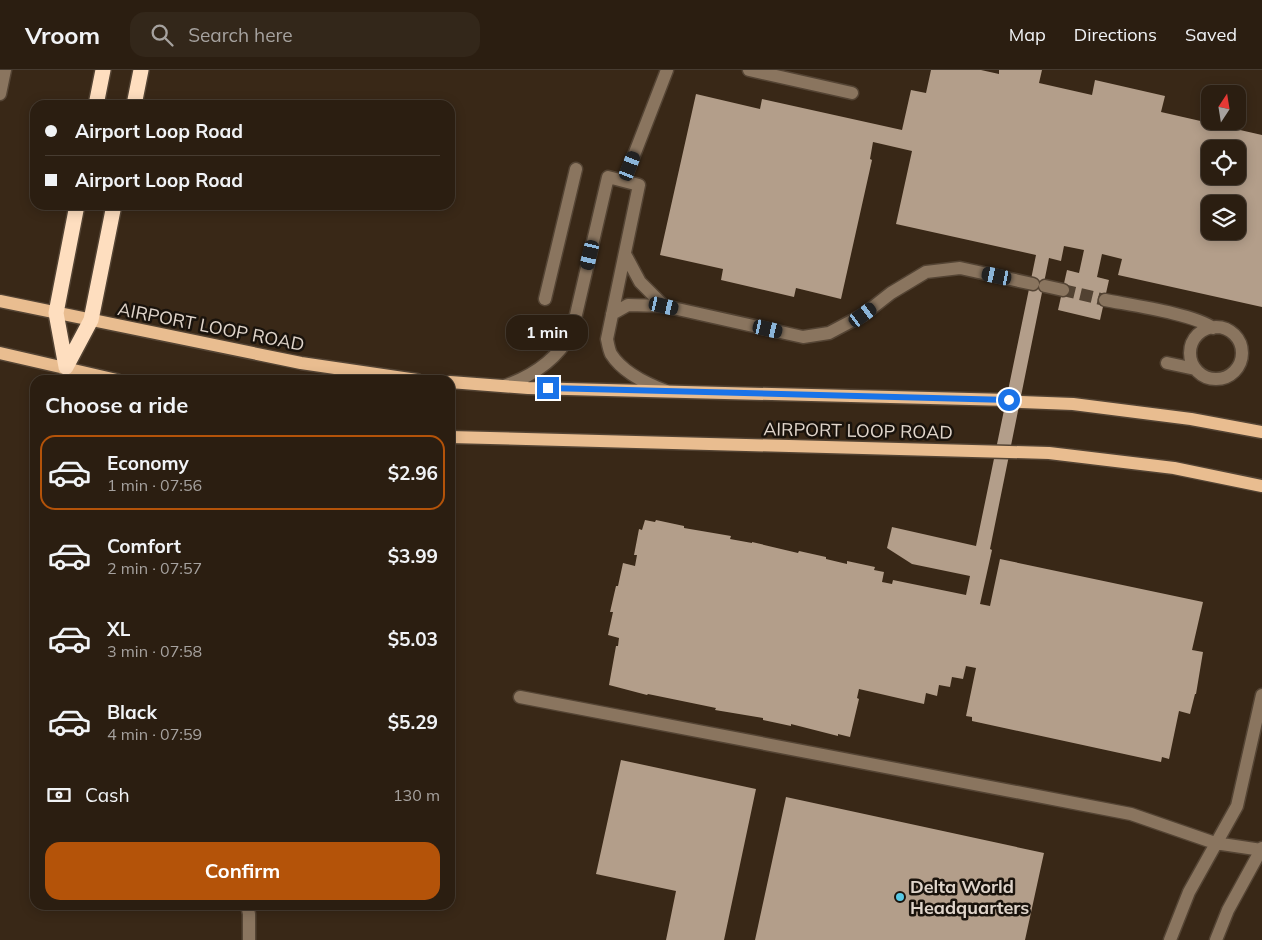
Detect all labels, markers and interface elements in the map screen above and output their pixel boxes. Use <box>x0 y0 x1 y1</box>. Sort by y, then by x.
search box <box>130 12 480 57</box>
text: Vroom <box>25 20 100 50</box>
icon: search <box>148 21 176 49</box>
text: Search here <box>188 23 293 47</box>
text: Map <box>1009 23 1046 46</box>
text: Directions <box>1074 23 1157 46</box>
text: Saved <box>1185 23 1237 46</box>
north arrow <box>1201 85 1246 130</box>
map controls <box>1201 85 1246 240</box>
text: Airport Loop Road <box>75 119 243 143</box>
button: locate <box>1201 140 1246 185</box>
car <box>617 149 642 183</box>
text: Airport Loop Road <box>75 168 243 192</box>
button: layers <box>1201 195 1246 240</box>
car <box>579 239 600 271</box>
car <box>980 266 1013 286</box>
car <box>647 295 680 317</box>
street label: AIRPORT LOOP ROAD <box>116 297 306 356</box>
car <box>846 300 879 330</box>
callout: 1 min <box>507 316 589 350</box>
car <box>751 318 784 340</box>
text: 1 min <box>526 322 568 342</box>
route end <box>537 377 559 399</box>
route start <box>998 389 1020 411</box>
text: Choose a ride <box>45 391 188 419</box>
street label: AIRPORT LOOP ROAD <box>763 417 953 444</box>
icon: car <box>47 450 92 495</box>
text: Economy <box>107 451 189 475</box>
text: $2.96 <box>388 461 438 485</box>
text: 1 min · 07:56 <box>107 475 202 495</box>
icon: car <box>47 533 92 578</box>
text: Comfort <box>107 534 181 558</box>
text: $3.99 <box>388 544 438 568</box>
text: 2 min · 07:57 <box>107 558 202 578</box>
icon: car <box>47 616 92 661</box>
text: XL <box>107 617 130 641</box>
text: $5.03 <box>388 627 438 651</box>
text: 3 min · 07:58 <box>107 641 202 661</box>
icon: car <box>47 699 92 744</box>
text: Black <box>107 700 157 724</box>
text: $5.29 <box>388 710 438 734</box>
text: 4 min · 07:59 <box>107 724 202 744</box>
icon: cash <box>45 781 73 809</box>
text: Cash <box>85 783 130 807</box>
text: 130 m <box>393 785 440 805</box>
button: Confirm <box>45 842 440 900</box>
place label: Delta World Headquarters <box>910 875 1029 919</box>
marker: Delta World Headquarters <box>894 891 906 903</box>

